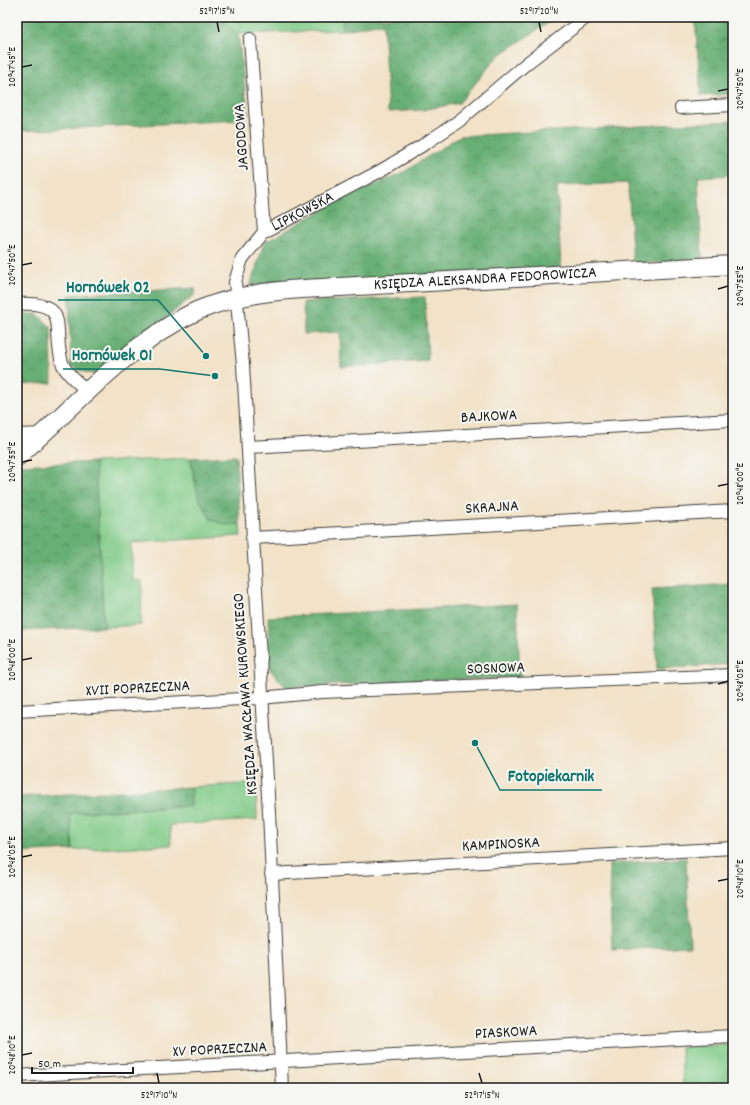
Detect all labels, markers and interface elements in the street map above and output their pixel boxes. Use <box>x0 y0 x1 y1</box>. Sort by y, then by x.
text: 52°17'15"N <box>199 5 235 19</box>
text: 52°17'20"N <box>520 5 558 19</box>
text: 20°47'45"E <box>6 47 20 87</box>
text: 20°47'50"E <box>734 68 748 110</box>
street label: JAGODOWA <box>228 102 256 171</box>
street label: LIPKOWSKA <box>267 186 338 238</box>
text: 20°47'50"E <box>6 244 20 286</box>
street label: KSIĘDZA ALEKSANDRA FEDOROWICZA <box>373 261 598 297</box>
text: 20°47'55"E <box>734 265 748 306</box>
callout: Hornówek 02 <box>58 271 158 300</box>
text: Hornówek 02 <box>66 277 150 301</box>
callout: Hornówek 01 <box>63 340 160 369</box>
text: Hornówek 01 <box>72 345 152 369</box>
street label: BAJKOWA <box>460 404 518 430</box>
text: 20°47'55"E <box>6 441 20 482</box>
text: 20°48'00"E <box>734 462 748 505</box>
street label: SKRAJNA <box>465 495 520 521</box>
street label: KSIĘDZA WACŁAWA KUROWSKIEGO <box>227 592 265 796</box>
text: 20°48'00"E <box>6 638 20 681</box>
street label: SOSNOWA <box>466 656 526 682</box>
text: 20°48'05"E <box>734 660 748 702</box>
street label: XVII POPRZECZNA <box>85 675 191 703</box>
callout: Fotopiekarnik <box>500 761 602 790</box>
text: Fotopiekarnik <box>508 766 594 790</box>
street label: KAMPINOSKA <box>461 831 541 859</box>
text: 20°48'05"E <box>6 836 20 878</box>
text: 20°48'10"E <box>734 859 748 898</box>
street label: PIASKOWA <box>474 1020 538 1046</box>
text: 20°48'10"E <box>6 1035 20 1074</box>
street label: XV POPRZECZNA <box>172 1036 268 1064</box>
scale bar <box>32 1049 133 1075</box>
text: 50 m <box>38 1056 61 1073</box>
text: 52°17'10"N <box>141 1089 177 1103</box>
text: 52°17'15"N <box>464 1089 500 1103</box>

